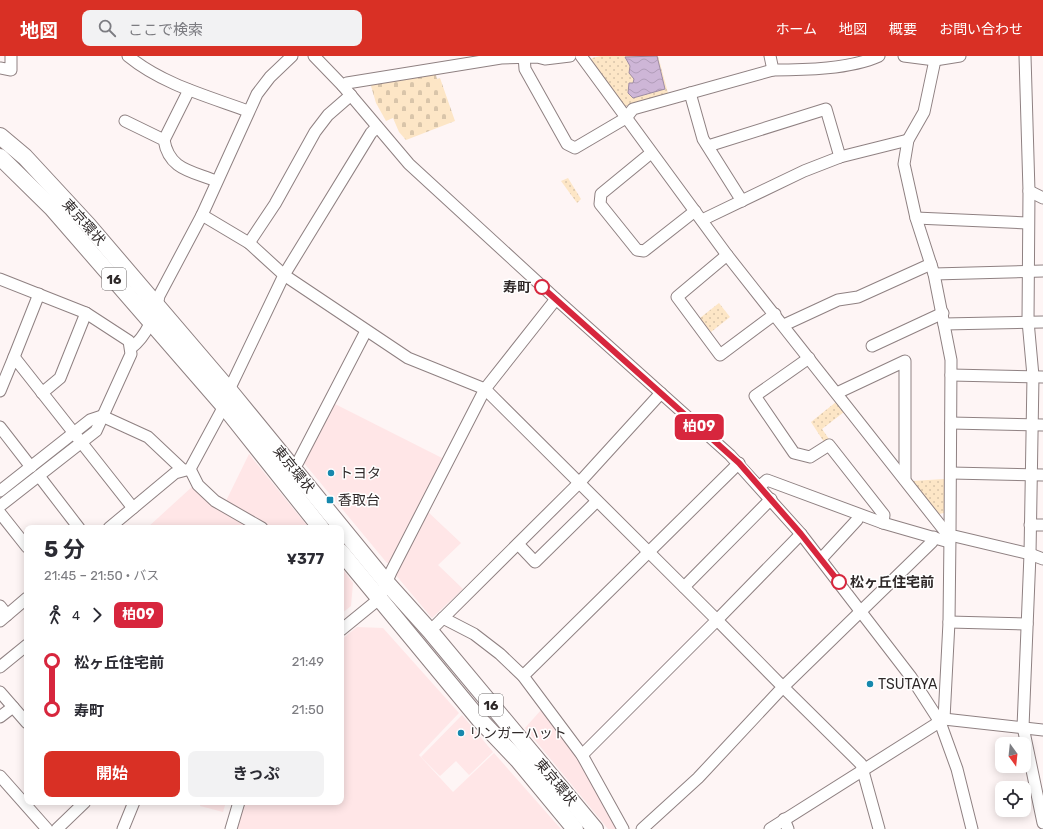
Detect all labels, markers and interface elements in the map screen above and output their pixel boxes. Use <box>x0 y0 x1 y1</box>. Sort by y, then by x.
search box <box>82 10 362 46</box>
icon: search <box>96 17 118 39</box>
text: 地図 <box>20 19 58 42</box>
text: ここで検索 <box>128 21 203 39</box>
text: ホーム <box>775 21 817 38</box>
text: 地図 <box>839 21 867 38</box>
text: 概要 <box>889 21 917 38</box>
text: お問い合わせ <box>939 21 1023 38</box>
street label: 東京環状 <box>59 196 109 249</box>
road number: 16 <box>102 268 126 290</box>
place label: 寿町 <box>503 279 531 296</box>
marker: 寿町 <box>534 279 550 295</box>
line badge: 柏09 <box>676 414 722 440</box>
text: 柏09 <box>683 418 715 435</box>
street label: 東京環状 <box>269 442 318 496</box>
place label: トヨタ <box>339 465 381 482</box>
marker: トヨタ <box>326 468 336 478</box>
place label: 香取台 <box>338 492 380 509</box>
marker: 香取台 <box>325 495 335 505</box>
text: 5 分 <box>44 536 85 563</box>
text: ¥377 <box>287 550 324 568</box>
text: 21:45 – 21:50 · バス <box>44 568 159 583</box>
marker: 松ヶ丘住宅前 <box>831 574 847 590</box>
place label: 松ヶ丘住宅前 <box>850 574 934 591</box>
icon: walk <box>44 604 66 626</box>
icon: forward <box>86 604 108 626</box>
text: 柏09 <box>122 606 155 623</box>
text: 4 <box>72 608 80 623</box>
text: 松ヶ丘住宅前 <box>74 654 164 672</box>
text: 21:49 <box>292 654 324 669</box>
place label: TSUTAYA <box>878 676 938 693</box>
marker: TSUTAYA <box>865 679 875 689</box>
road number: 16 <box>479 694 503 716</box>
text: 寿町 <box>74 702 104 720</box>
text: 21:50 <box>291 702 324 717</box>
place label: リンガーハット <box>469 725 567 742</box>
marker: リンガーハット <box>456 728 466 738</box>
north arrow <box>995 737 1031 773</box>
map controls <box>995 737 1031 817</box>
button: 開始 <box>44 751 180 797</box>
button: きっぷ <box>188 751 324 797</box>
street label: 東京環状 <box>531 755 580 809</box>
button: locate <box>995 781 1031 817</box>

